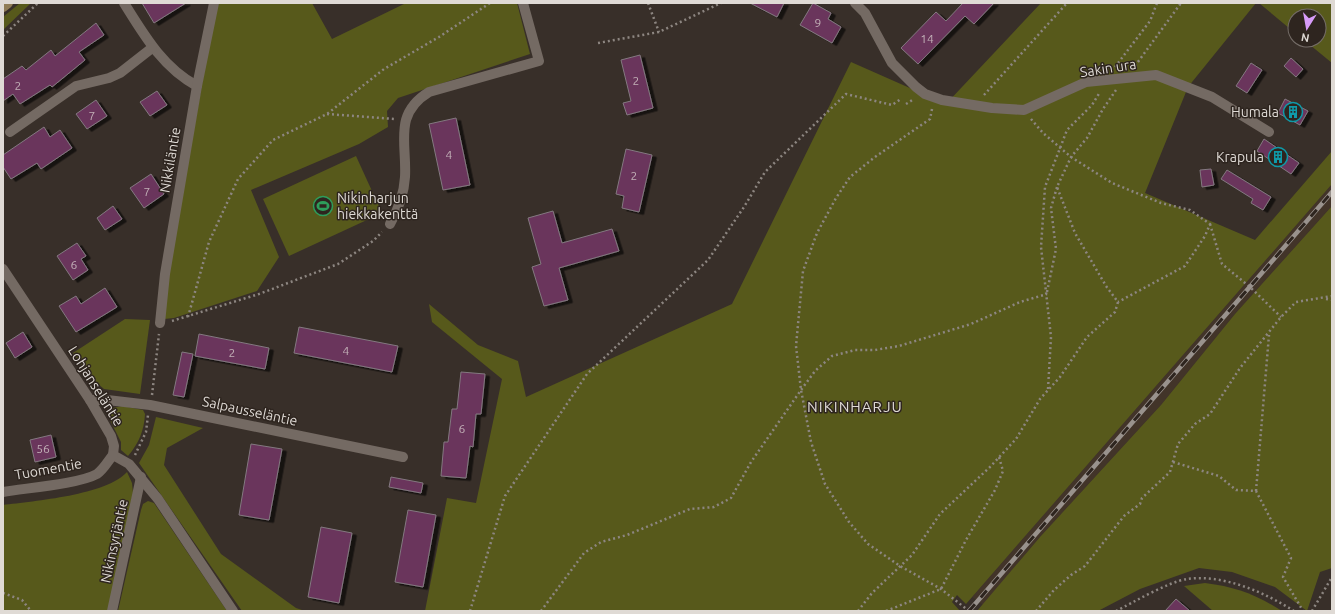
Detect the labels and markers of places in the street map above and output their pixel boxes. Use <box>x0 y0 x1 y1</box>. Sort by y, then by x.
building icon: Humala <box>1282 101 1304 123</box>
place label: Humala <box>1231 104 1279 120</box>
building icon: Krapula <box>1267 146 1289 168</box>
place label: Krapula <box>1216 149 1264 165</box>
place label: Nikinharjun hiekkakenttä <box>337 190 418 222</box>
sports icon: Nikinharjun hiekkakenttä <box>312 195 334 217</box>

